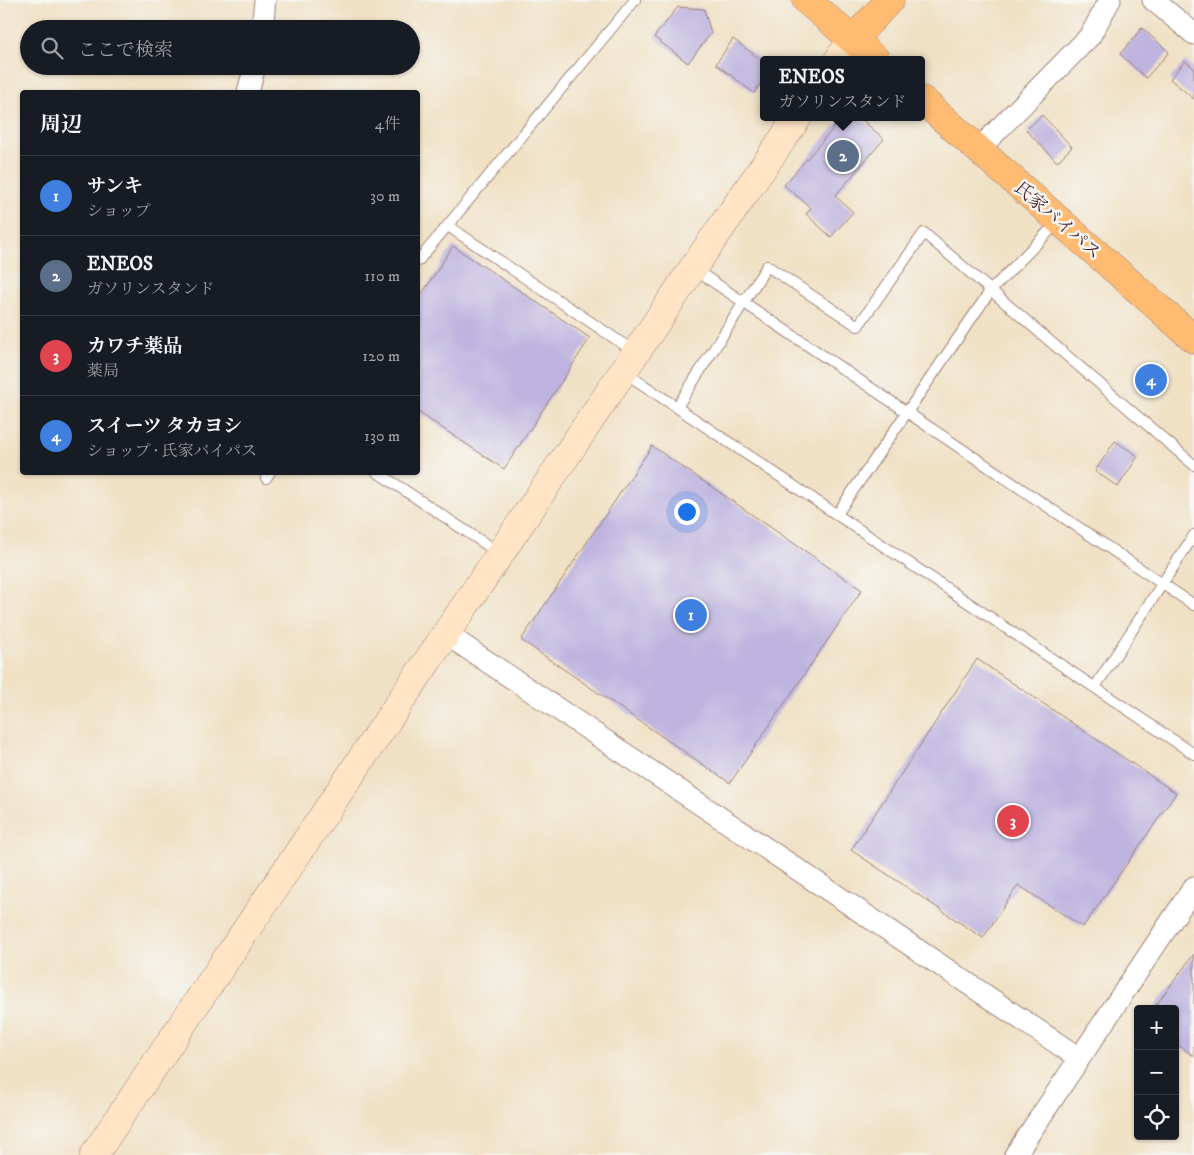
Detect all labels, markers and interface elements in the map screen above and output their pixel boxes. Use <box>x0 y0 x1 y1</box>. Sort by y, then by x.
search box <box>20 20 420 75</box>
icon: search <box>38 34 66 62</box>
text: ここで検索 <box>78 39 173 62</box>
popup <box>760 56 925 121</box>
text: ENEOS <box>779 66 845 89</box>
text: ガソリンスタンド <box>779 92 906 112</box>
text: 周辺 <box>40 112 82 138</box>
text: 4件 <box>375 114 400 134</box>
pin: 2 <box>827 137 859 175</box>
text: サンキ <box>87 175 143 198</box>
street label: 氏家バイパス <box>1010 177 1105 264</box>
text: 1 <box>53 186 59 206</box>
text: 30 m <box>370 186 400 206</box>
text: ショップ <box>87 201 151 221</box>
text: ENEOS <box>87 253 153 276</box>
text: 2 <box>52 266 60 286</box>
text: 110 m <box>364 266 400 286</box>
text: ガソリンスタンド <box>87 279 215 299</box>
text: カワチ薬品 <box>87 335 182 358</box>
text: 3 <box>53 346 59 366</box>
text: 120 m <box>362 346 400 366</box>
text: 薬局 <box>87 361 119 381</box>
pin: 4 <box>1135 361 1167 399</box>
text: スイーツ タカヨシ <box>87 415 242 438</box>
text: 4 <box>51 426 61 446</box>
text: 130 m <box>364 426 400 446</box>
text: ショップ · 氏家バイパス <box>87 441 257 461</box>
your location <box>674 499 700 525</box>
pin: 1 <box>675 596 707 634</box>
pin: 3 <box>997 802 1029 840</box>
map controls <box>1134 1005 1179 1140</box>
button: + <box>1134 1005 1179 1050</box>
button: − <box>1134 1050 1179 1095</box>
button: locate <box>1134 1095 1179 1140</box>

